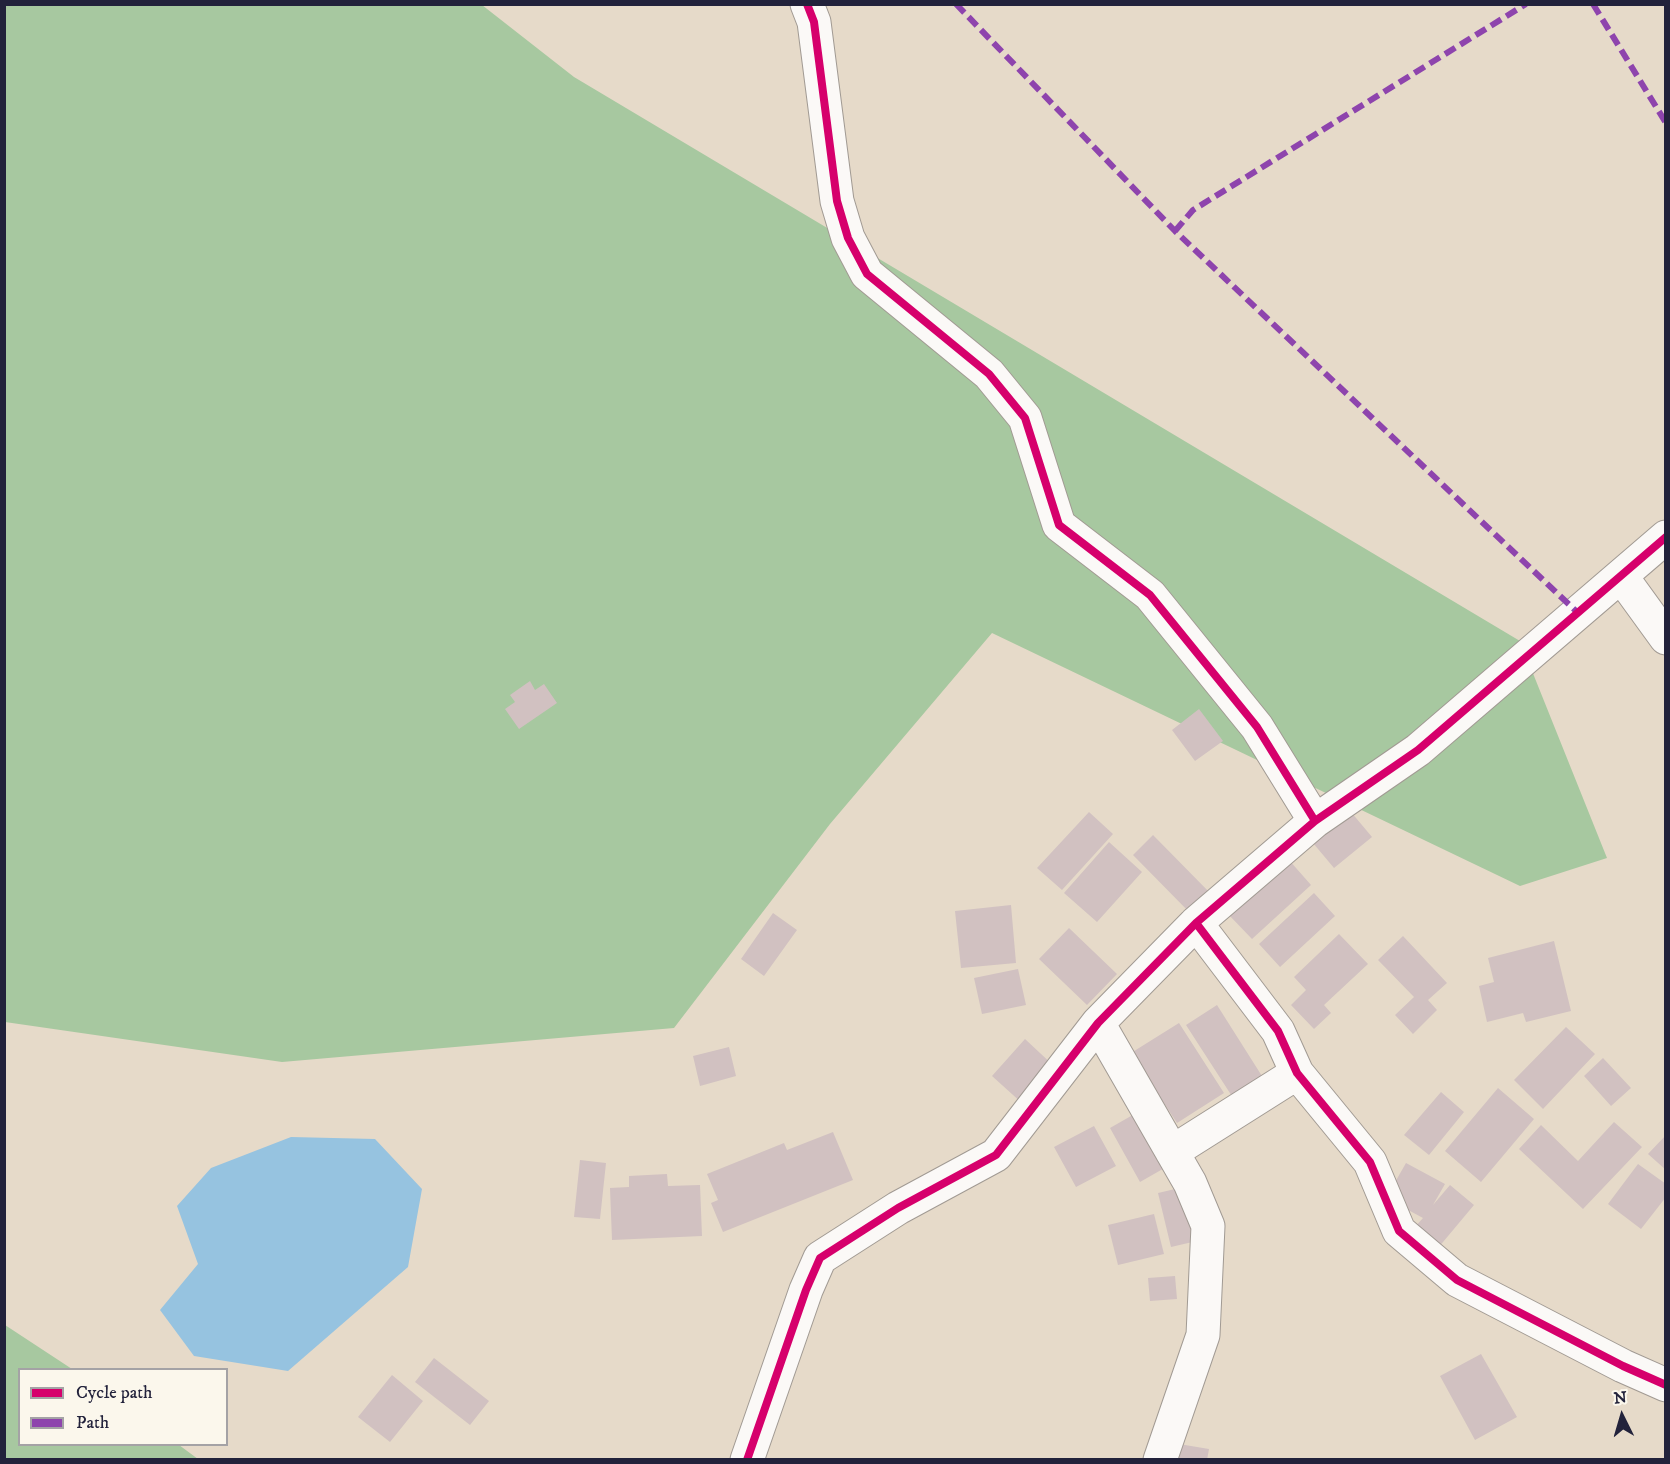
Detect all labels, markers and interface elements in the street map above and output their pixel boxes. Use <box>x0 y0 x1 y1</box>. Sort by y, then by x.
legend <box>18 1368 228 1446</box>
text: Cycle path <box>76 1382 153 1404</box>
north arrow <box>1592 1386 1652 1446</box>
text: N <box>1613 1388 1628 1409</box>
text: Path <box>76 1412 109 1434</box>

